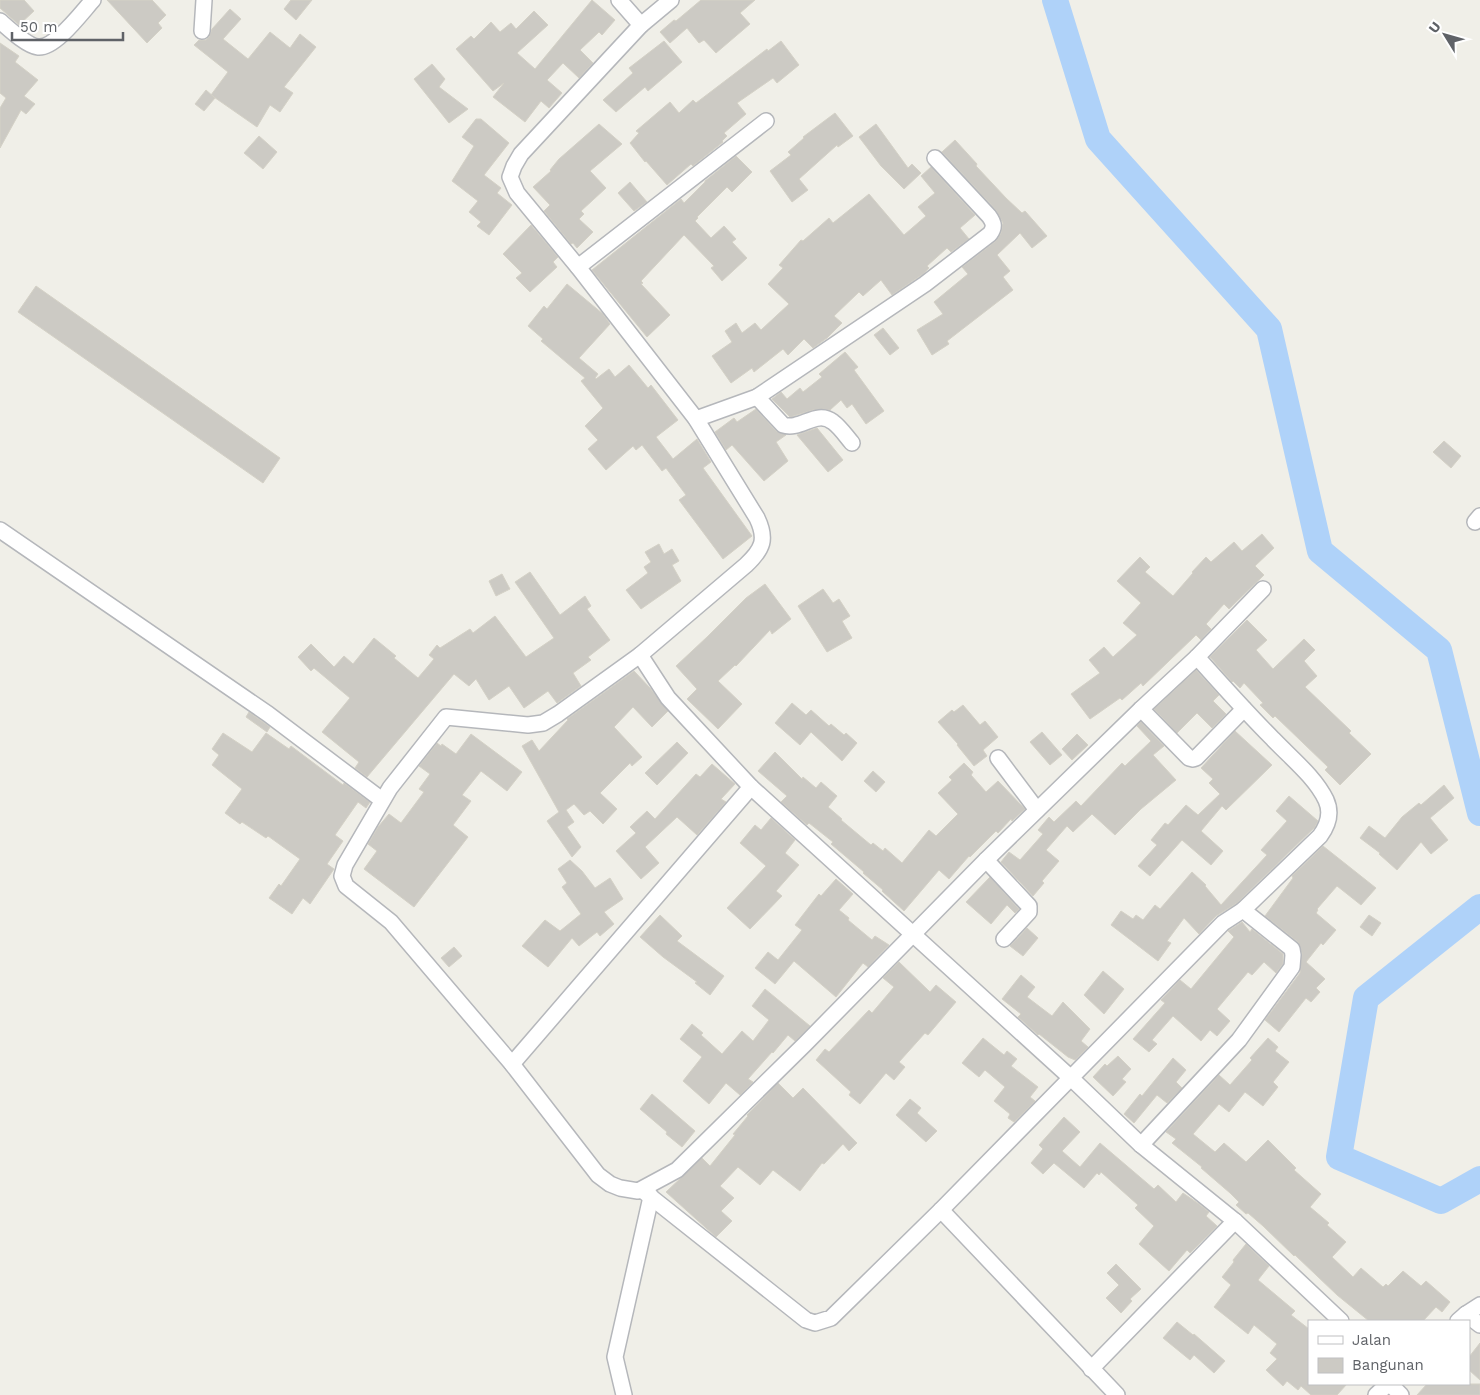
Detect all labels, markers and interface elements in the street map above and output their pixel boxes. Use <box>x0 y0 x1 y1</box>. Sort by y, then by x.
scale bar <box>12 10 124 42</box>
north arrow <box>1420 10 1470 60</box>
text: 50 m <box>20 18 57 36</box>
text: U <box>1425 18 1444 36</box>
legend <box>1308 1320 1470 1385</box>
text: Jalan <box>1352 1331 1391 1349</box>
text: Bangunan <box>1352 1356 1424 1374</box>

